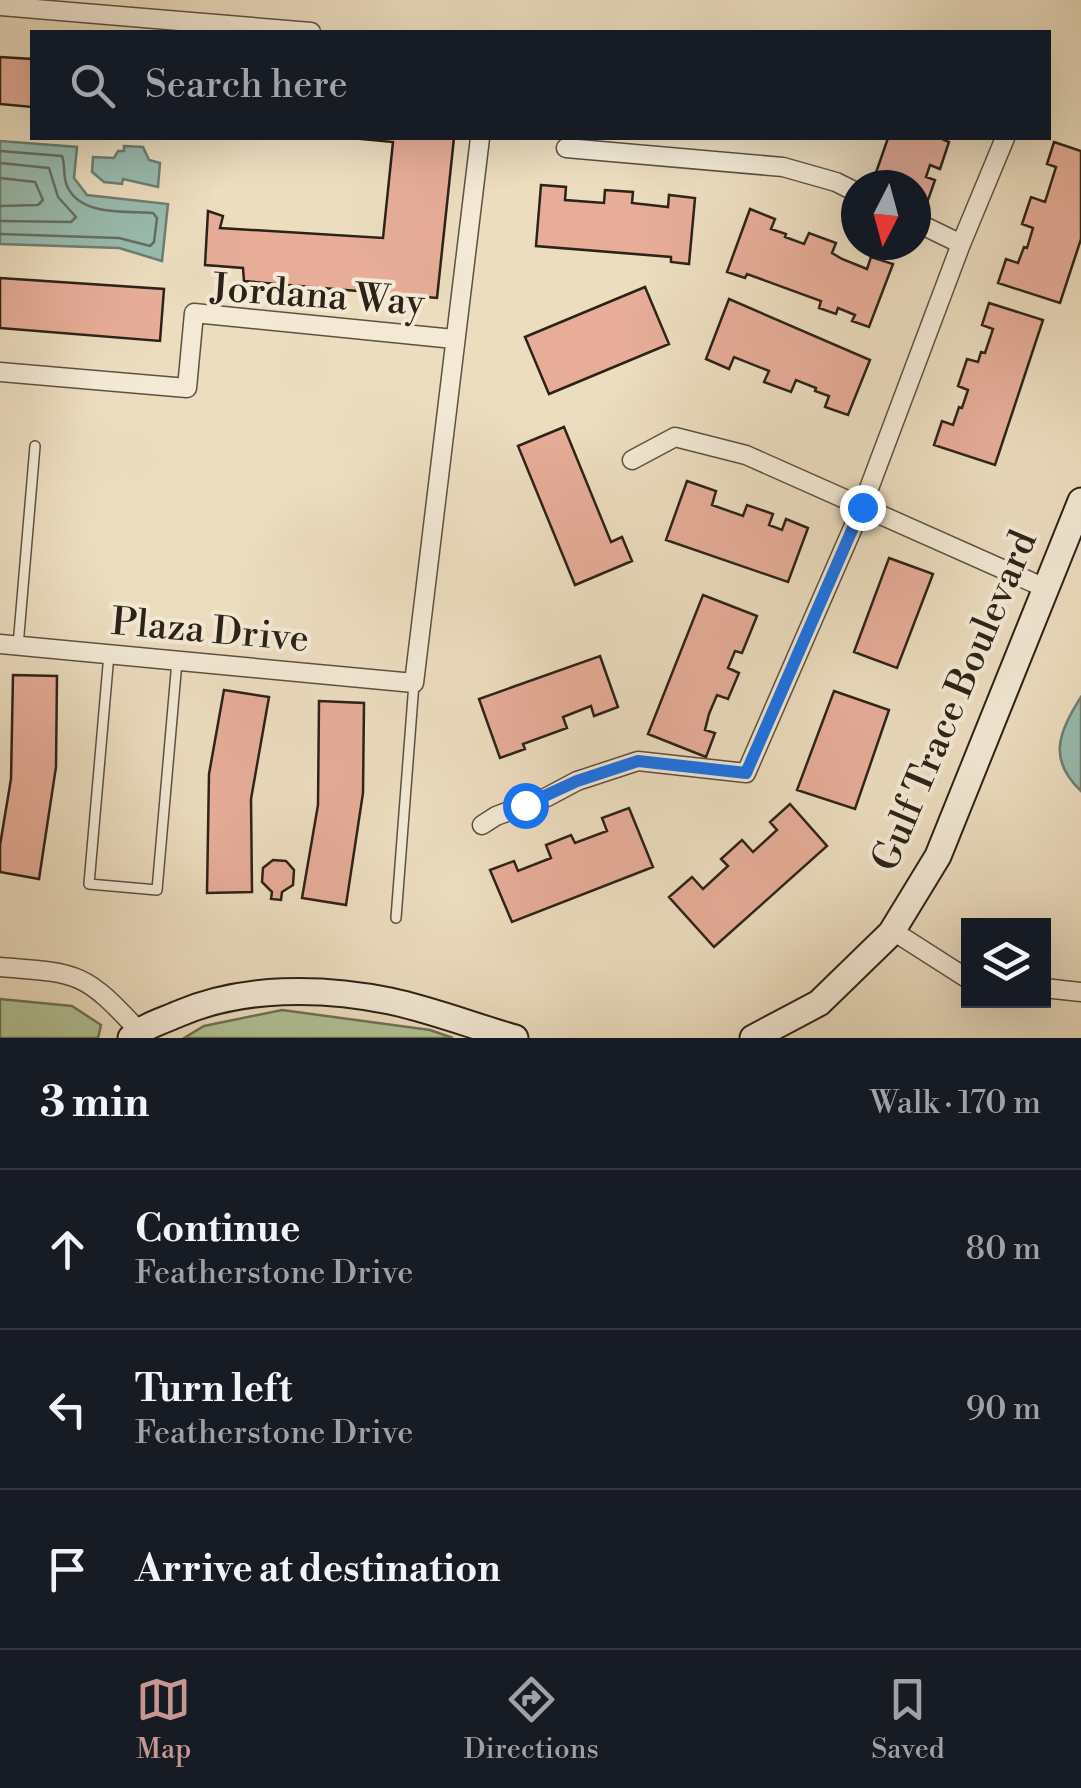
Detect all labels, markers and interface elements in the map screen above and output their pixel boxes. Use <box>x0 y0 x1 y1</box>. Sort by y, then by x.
search box <box>30 30 1051 140</box>
icon: search <box>65 58 120 113</box>
text: Search here <box>145 62 348 109</box>
north arrow <box>841 170 931 260</box>
street label: Jordana Way <box>208 265 427 327</box>
route end <box>840 485 886 531</box>
street label: Gulf Trace Boulevard <box>862 523 1048 878</box>
street label: Plaza Drive <box>109 599 311 663</box>
route start <box>503 783 549 829</box>
map controls <box>961 918 1051 1008</box>
button: layers <box>961 918 1051 1008</box>
text: 3 min <box>40 1077 149 1130</box>
text: Walk · 170 m <box>870 1083 1041 1123</box>
text: Continue <box>135 1206 300 1253</box>
icon: ahead <box>40 1222 95 1277</box>
text: 80 m <box>966 1229 1041 1269</box>
text: Featherstone Drive <box>135 1253 414 1293</box>
text: Turn left <box>135 1366 292 1413</box>
icon: left <box>40 1382 95 1437</box>
text: 90 m <box>966 1389 1041 1429</box>
text: Featherstone Drive <box>135 1413 414 1453</box>
icon: arrive <box>40 1542 95 1597</box>
text: Arrive at destination <box>135 1546 501 1593</box>
tab: Map <box>136 1672 191 1767</box>
tab: Directions <box>464 1672 599 1767</box>
tab: Saved <box>871 1672 945 1767</box>

